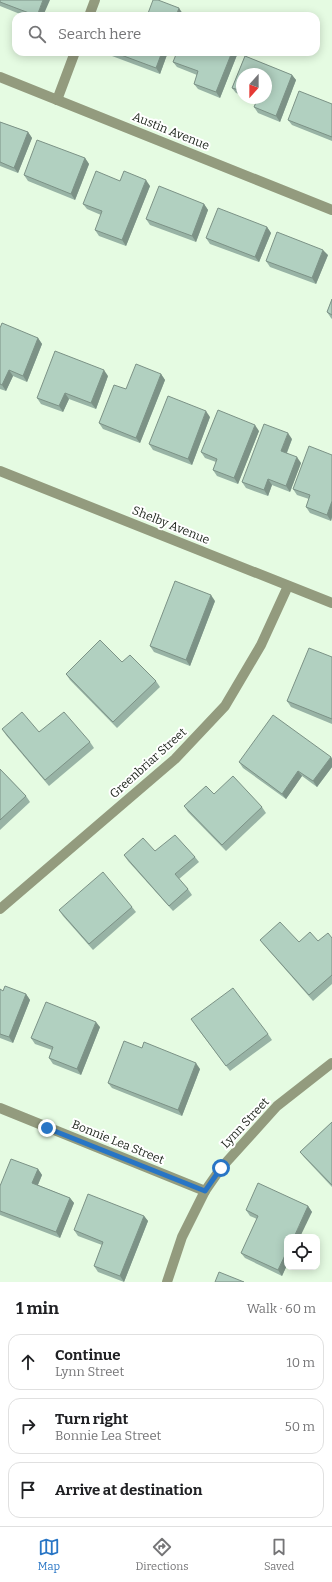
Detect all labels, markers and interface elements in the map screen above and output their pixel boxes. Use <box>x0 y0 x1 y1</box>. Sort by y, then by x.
search box <box>12 12 320 56</box>
icon: search <box>26 23 48 45</box>
text: Search here <box>58 25 141 43</box>
north arrow <box>236 68 272 104</box>
street label: Austin Avenue <box>131 109 211 153</box>
street label: Shelby Avenue <box>130 503 212 547</box>
street label: Greenbriar Street <box>107 724 190 801</box>
street label: Lynn Street <box>218 1094 272 1151</box>
street label: Bonnie Lea Street <box>70 1117 167 1167</box>
route end <box>38 1119 56 1137</box>
route start <box>212 1159 230 1177</box>
map controls <box>284 1234 320 1270</box>
button: locate <box>284 1234 320 1270</box>
text: 1 min <box>16 1298 59 1319</box>
text: Walk · 60 m <box>247 1301 316 1316</box>
text: Continue <box>55 1346 121 1364</box>
icon: ahead <box>17 1351 39 1373</box>
text: 10 m <box>286 1355 315 1370</box>
text: Lynn Street <box>55 1364 124 1379</box>
text: Turn right <box>55 1410 128 1428</box>
icon: right <box>17 1415 39 1437</box>
text: 50 m <box>285 1419 315 1434</box>
text: Bonnie Lea Street <box>55 1428 161 1443</box>
icon: arrive <box>17 1479 39 1501</box>
text: Arrive at destination <box>55 1481 202 1499</box>
tab: Map <box>38 1536 60 1573</box>
tab: Directions <box>136 1536 188 1573</box>
tab: Saved <box>264 1536 294 1573</box>

